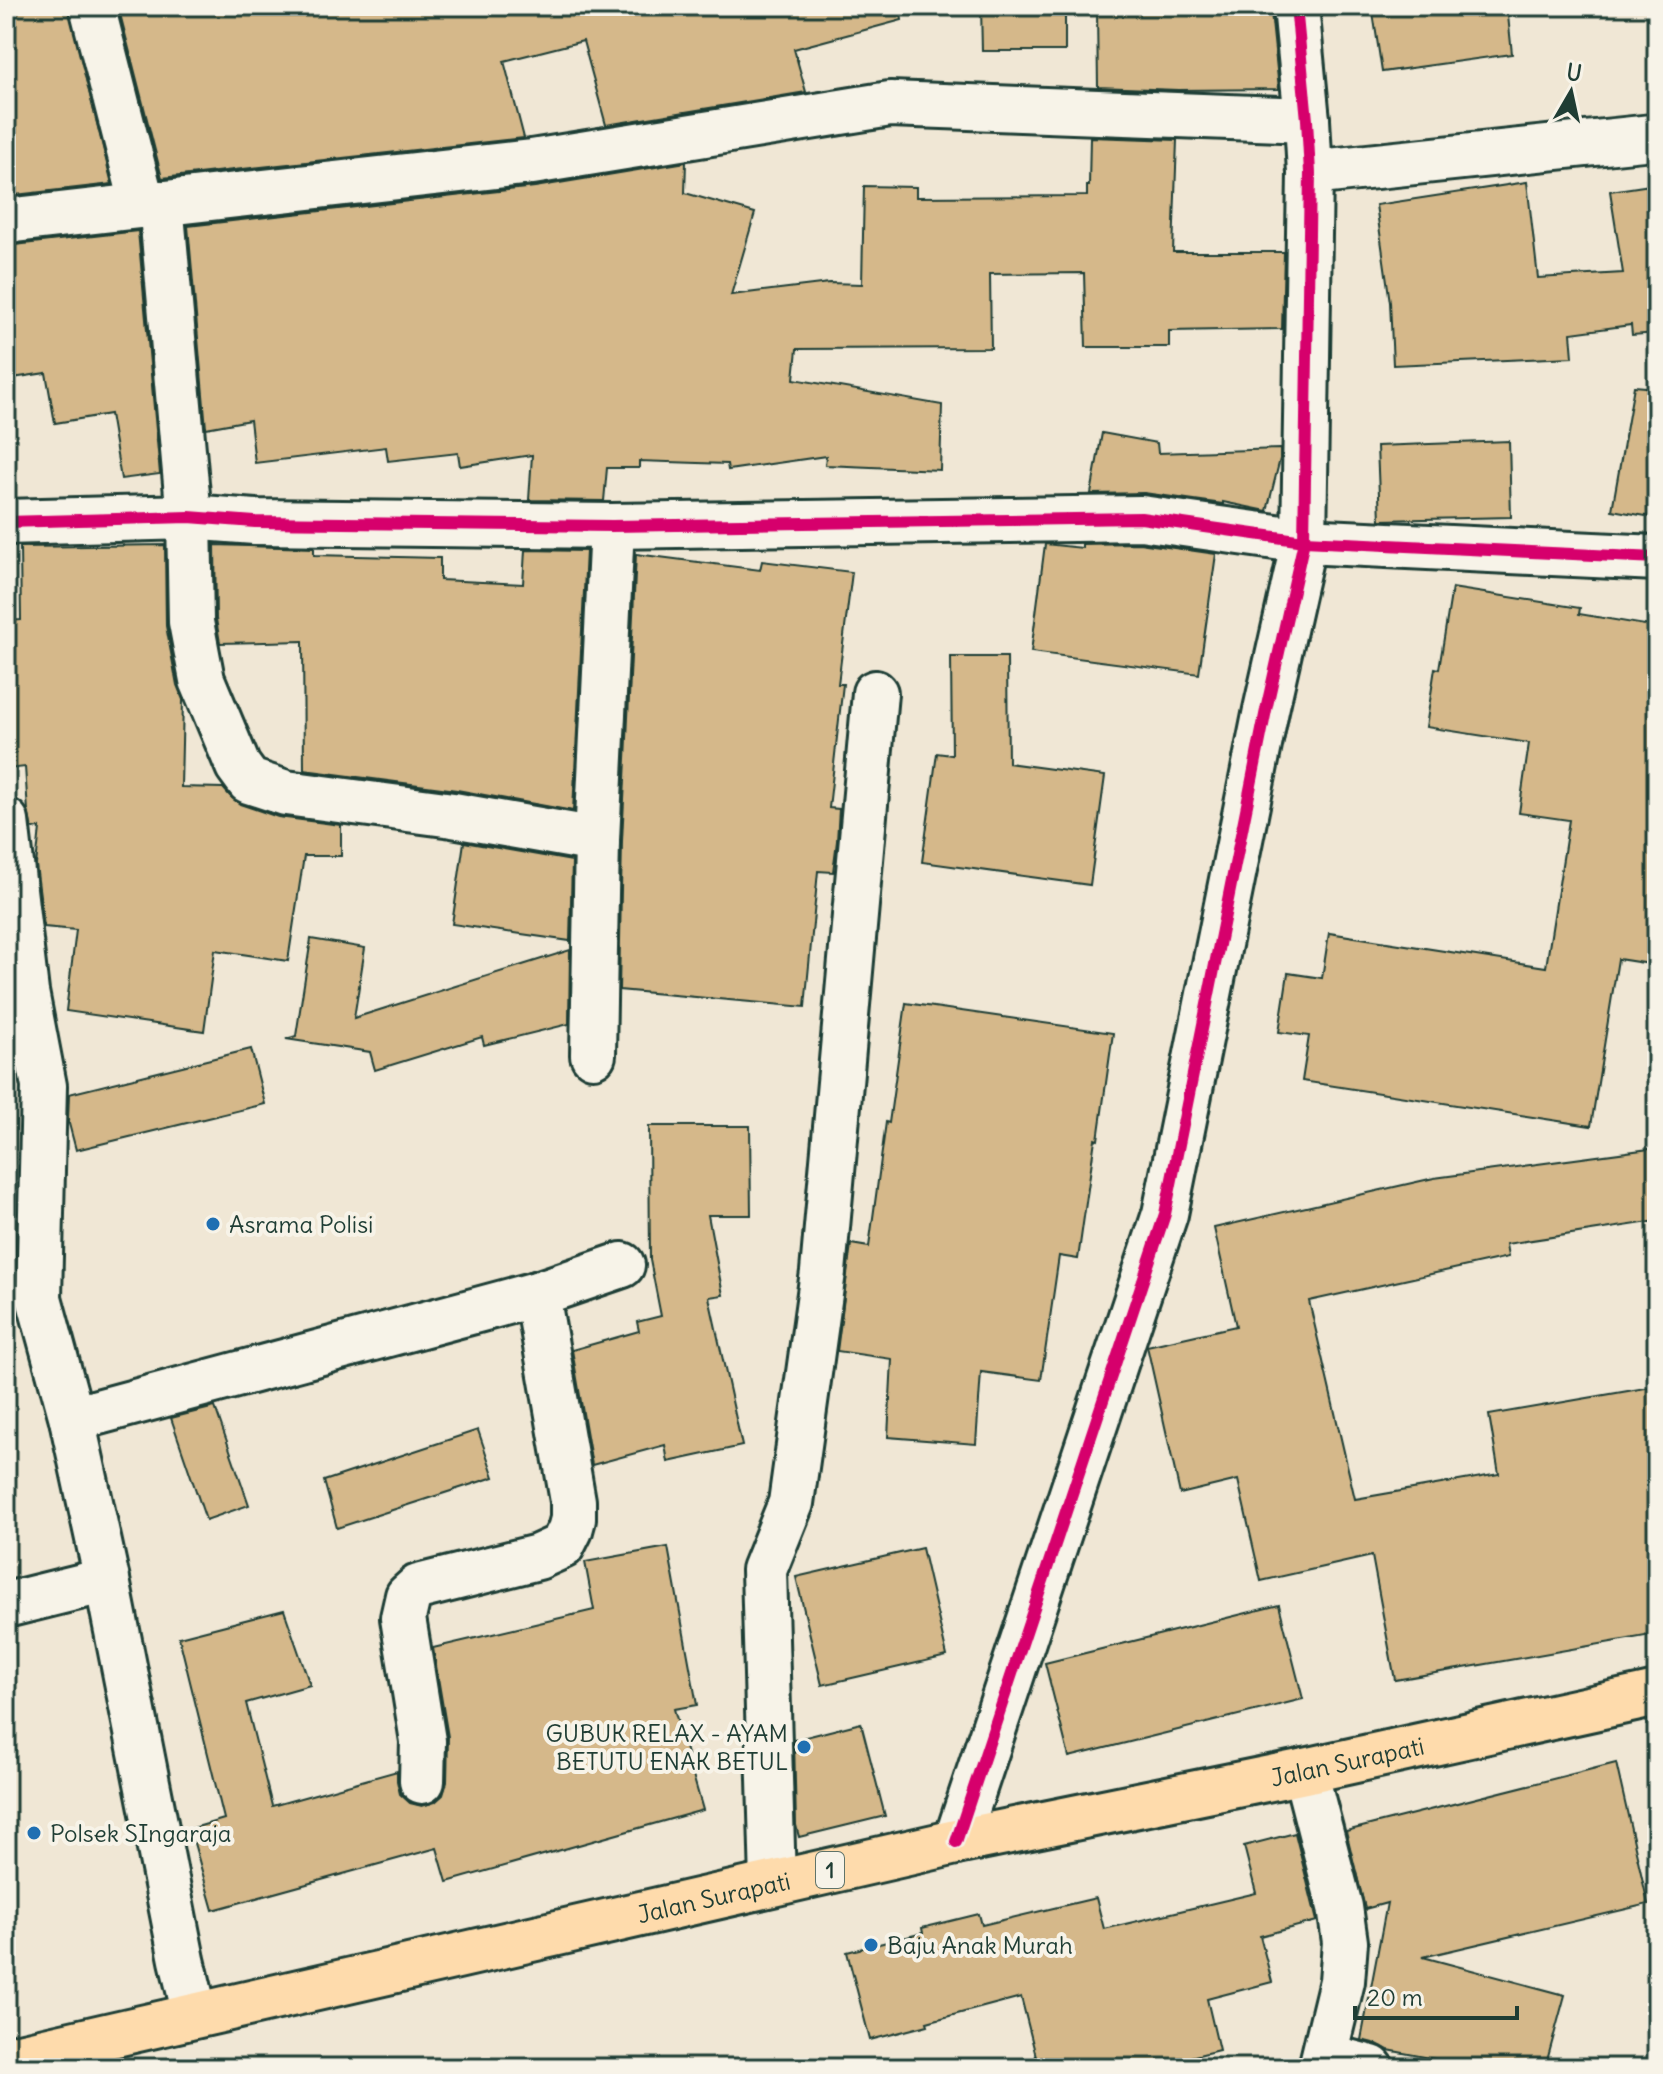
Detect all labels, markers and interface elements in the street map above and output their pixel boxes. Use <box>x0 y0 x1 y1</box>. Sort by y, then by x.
north arrow <box>1531 52 1611 132</box>
text: U <box>1565 57 1584 87</box>
place label: Asrama Polisi <box>229 1209 373 1239</box>
marker: Asrama Polisi <box>204 1215 222 1233</box>
place label: GUBUK RELAX - AYAM BETUTU ENAK BETUL <box>545 1718 788 1776</box>
street label: Jalan Surapati <box>1268 1730 1427 1793</box>
marker: GUBUK RELAX - AYAM BETUTU ENAK BETUL <box>795 1738 813 1756</box>
place label: Polsek SIngaraja <box>50 1818 232 1848</box>
marker: Polsek SIngaraja <box>25 1824 43 1842</box>
road number: 1 <box>816 1852 844 1888</box>
street label: Jalan Surapati <box>634 1865 793 1929</box>
place label: Baju Anak Murah <box>887 1930 1073 1960</box>
marker: Baju Anak Murah <box>862 1936 880 1954</box>
scale bar <box>1355 1970 1517 2020</box>
text: 20 m <box>1367 1982 1423 2012</box>

